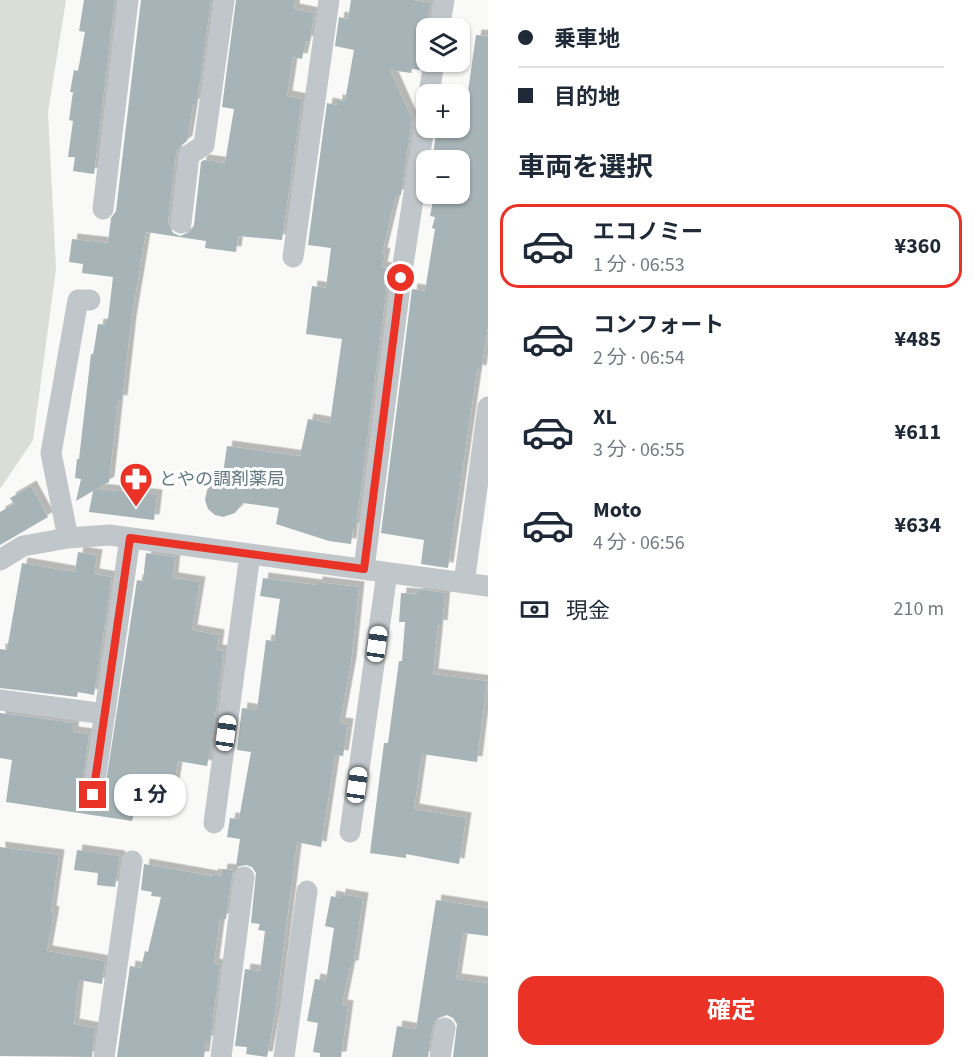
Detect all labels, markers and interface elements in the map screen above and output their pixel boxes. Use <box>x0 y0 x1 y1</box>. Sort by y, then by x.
map controls <box>416 18 470 204</box>
button: layers <box>416 18 470 72</box>
text: 乗車地 <box>554 23 620 55</box>
text: 目的地 <box>554 81 620 113</box>
button: + <box>416 84 470 138</box>
text: 車両を選択 <box>518 148 653 187</box>
button: − <box>416 150 470 204</box>
text: エコノミー <box>593 216 703 248</box>
icon: car <box>521 219 575 273</box>
text: ¥360 <box>895 230 941 262</box>
text: 1 分 · 06:53 <box>593 251 685 279</box>
route start <box>387 264 414 291</box>
text: コンフォート <box>593 309 724 341</box>
icon: car <box>521 312 575 366</box>
text: ¥485 <box>895 323 941 355</box>
text: 2 分 · 06:54 <box>593 344 685 372</box>
text: XL <box>593 401 617 433</box>
icon: car <box>521 405 575 459</box>
text: ¥611 <box>895 416 941 448</box>
text: 3 分 · 06:55 <box>593 436 685 464</box>
pharmacy icon: とやの調剤薬局 <box>118 461 154 508</box>
place label: とやの調剤薬局 <box>159 467 285 492</box>
text: Moto <box>593 494 642 526</box>
icon: car <box>521 498 575 552</box>
text: ¥634 <box>895 509 941 541</box>
text: 4 分 · 06:56 <box>593 529 685 557</box>
icon: cash <box>518 593 551 626</box>
text: 現金 <box>566 595 610 627</box>
text: 210 m <box>894 595 944 623</box>
car <box>366 625 388 663</box>
car <box>215 714 237 752</box>
car <box>346 766 368 804</box>
callout: 1 分 <box>114 774 186 816</box>
route end <box>79 781 106 808</box>
text: 1 分 <box>133 781 167 809</box>
button: 確定 <box>518 976 944 1045</box>

